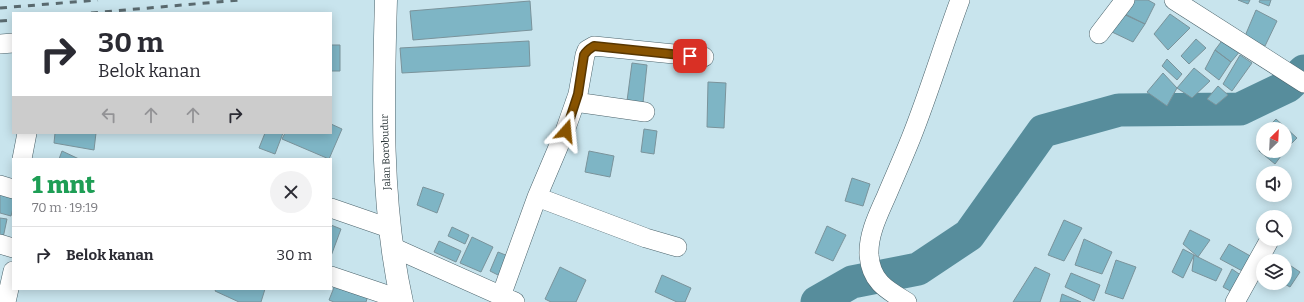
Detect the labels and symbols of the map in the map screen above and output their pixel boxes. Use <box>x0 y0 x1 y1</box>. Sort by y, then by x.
pin <box>673 39 707 73</box>
position arrow <box>545 110 587 152</box>
street label: Jalan Borobudur <box>379 113 393 191</box>
north arrow <box>1256 122 1292 158</box>

